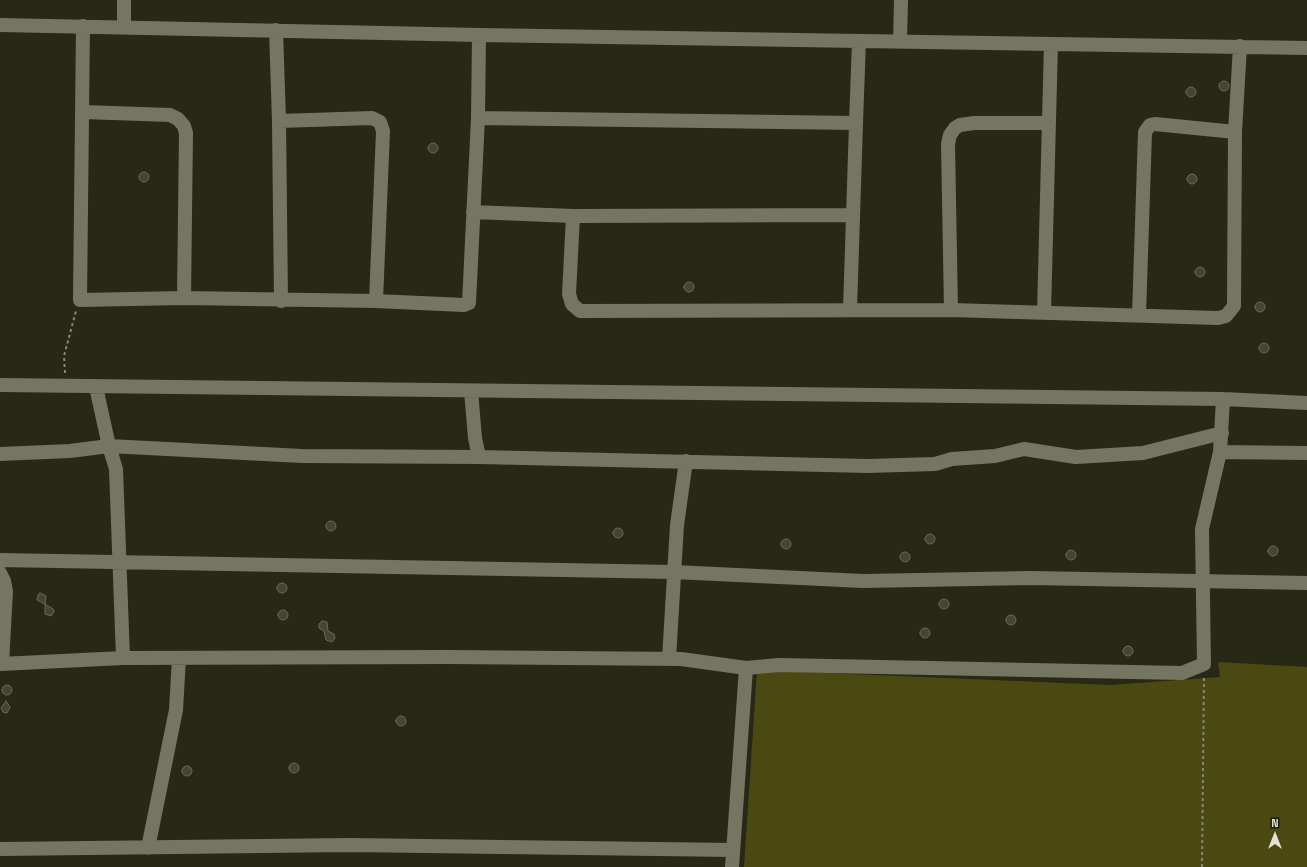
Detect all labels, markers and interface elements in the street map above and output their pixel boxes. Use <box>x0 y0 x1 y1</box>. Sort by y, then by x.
north arrow <box>1255 815 1295 855</box>
text: N <box>1271 816 1279 830</box>

